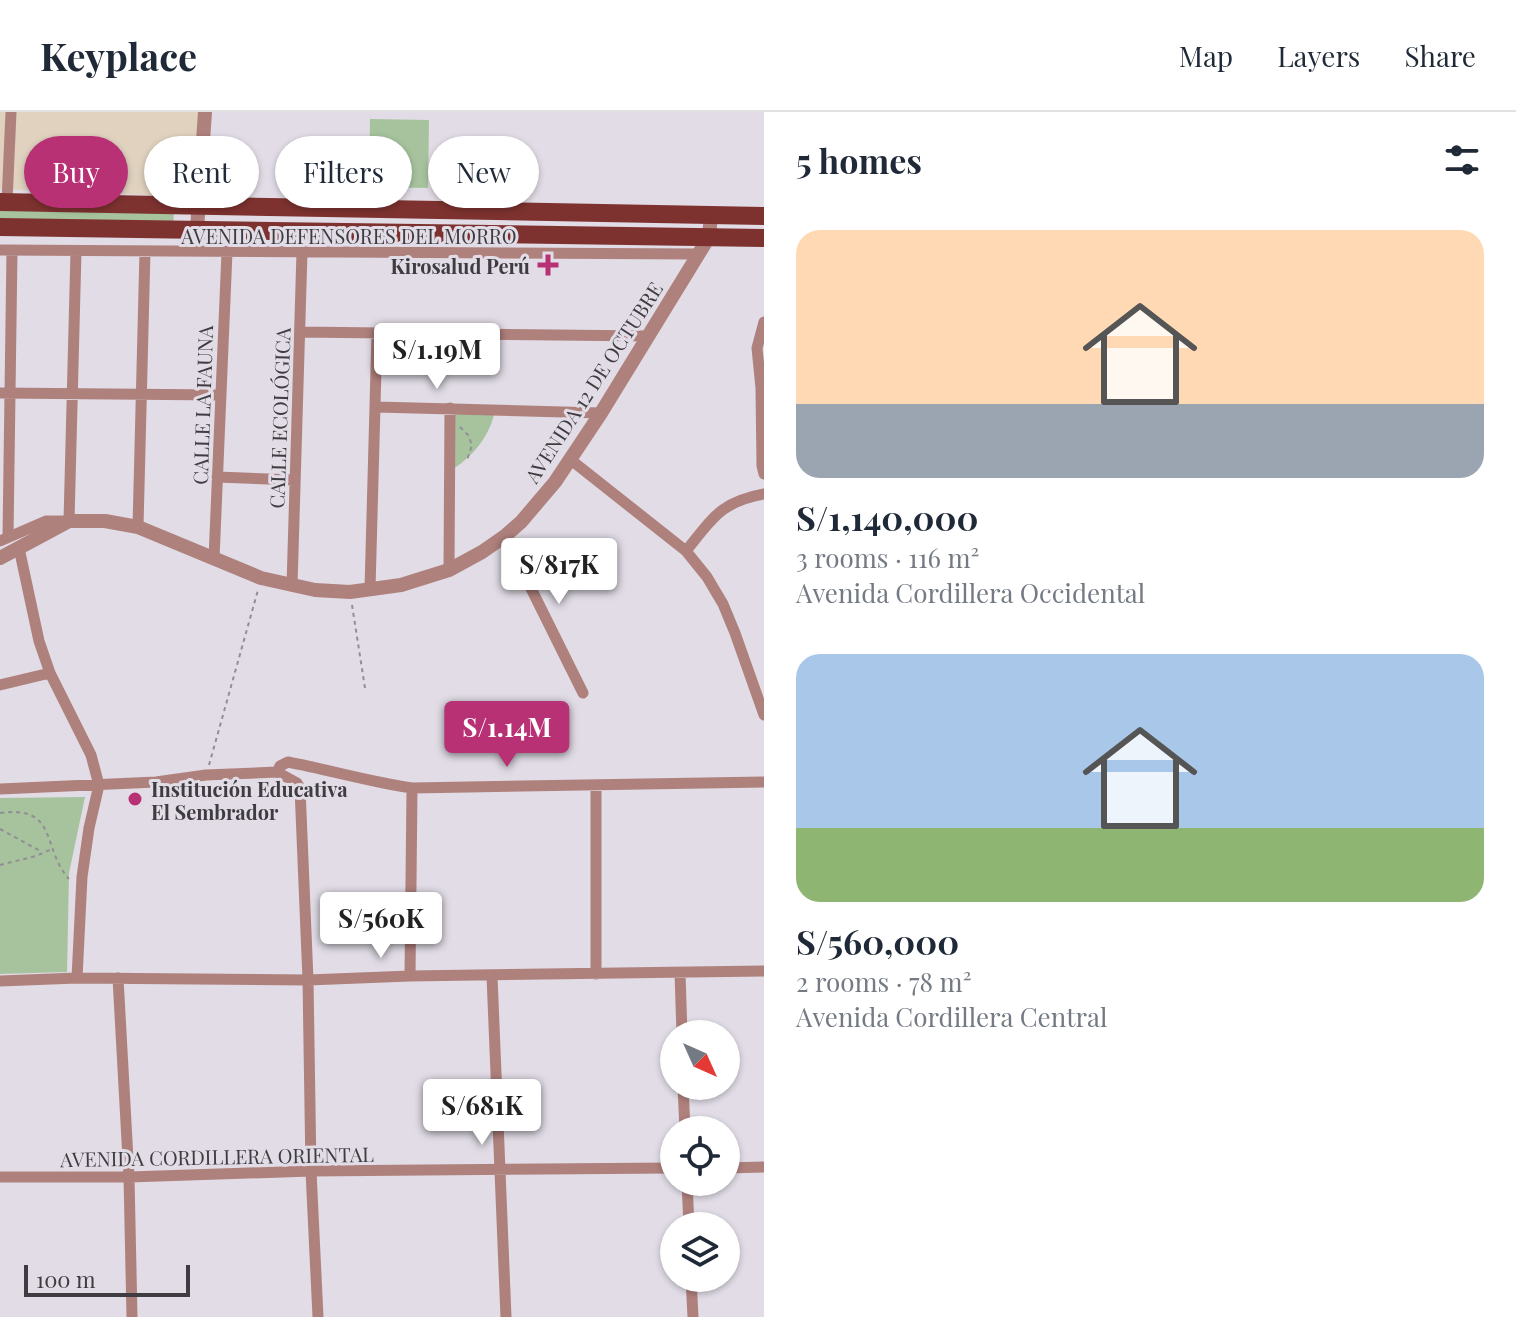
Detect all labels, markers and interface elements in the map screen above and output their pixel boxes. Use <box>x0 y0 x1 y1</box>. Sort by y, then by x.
text: Keyplace <box>40 30 197 81</box>
text: Map <box>1179 37 1233 74</box>
text: Layers <box>1277 37 1360 74</box>
text: Share <box>1404 37 1476 74</box>
chip: Buy <box>24 136 128 208</box>
chip: Rent <box>144 136 259 208</box>
chip: Filters <box>275 136 412 208</box>
chip: New <box>428 136 539 208</box>
text: 5 homes <box>796 137 922 183</box>
icon: filters <box>1440 138 1484 182</box>
street label: AVENIDA DEFENSORES DEL MORRO <box>180 222 517 249</box>
place label: Kirosalud Perú <box>391 252 530 279</box>
marker: Kirosalud Perú <box>537 254 559 276</box>
street label: AVENIDA 12 DE OCTUBRE <box>517 276 668 488</box>
icon: home <box>1068 282 1212 426</box>
pin: S/1.19M <box>363 323 511 391</box>
street label: CALLE LA FAUNA <box>186 325 218 485</box>
street label: CALLE ECOLÓGICA <box>262 327 296 509</box>
text: S/1.19M <box>392 331 482 366</box>
text: S/1,140,000 <box>796 494 978 540</box>
pin: S/817K <box>494 538 624 606</box>
text: 3 rooms · 116 m² <box>796 540 979 575</box>
text: S/817K <box>519 546 599 581</box>
text: Avenida Cordillera Occidental <box>796 575 1145 610</box>
pin: S/1.14M <box>433 701 581 769</box>
icon: home <box>1068 706 1212 850</box>
text: S/1.14M <box>462 709 552 744</box>
place label: Institución Educativa El Sembrador <box>151 775 348 825</box>
marker: Institución Educativa El Sembrador <box>126 790 144 808</box>
pin: S/560K <box>316 892 446 960</box>
text: S/560K <box>338 900 424 935</box>
text: S/560,000 <box>796 918 959 964</box>
text: 2 rooms · 78 m² <box>796 964 971 999</box>
text: Avenida Cordillera Central <box>796 999 1107 1034</box>
north arrow <box>660 1020 740 1100</box>
map controls <box>660 1020 740 1292</box>
pin: S/681K <box>417 1079 547 1147</box>
text: S/681K <box>441 1087 523 1122</box>
button: locate <box>660 1116 740 1196</box>
street label: AVENIDA CORDILLERA ORIENTAL <box>59 1140 374 1172</box>
button: layers <box>660 1212 740 1292</box>
scale bar <box>24 1261 190 1297</box>
text: 100 m <box>36 1264 96 1294</box>

